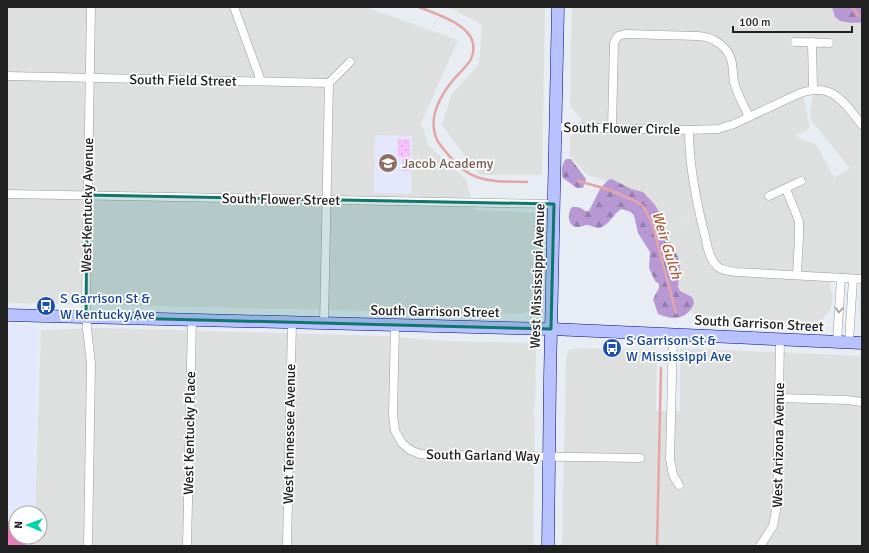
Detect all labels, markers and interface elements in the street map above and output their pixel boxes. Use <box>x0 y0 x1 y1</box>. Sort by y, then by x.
scale bar <box>733 8 852 34</box>
text: 100 m <box>739 15 771 30</box>
street label: South Field Street <box>129 71 237 90</box>
street label: South Flower Circle <box>564 119 680 138</box>
street label: West Kentucky Avenue <box>78 137 97 273</box>
school or university icon: Jacob Academy <box>377 152 399 174</box>
place label: Jacob Academy <box>402 155 494 172</box>
street label: South Flower Street <box>222 190 340 209</box>
street label: West Mississippi Avenue <box>526 203 549 349</box>
water label: Weir Gulch <box>648 209 686 282</box>
place label: S Garrison St & W Kentucky Ave <box>60 290 155 323</box>
bus stop icon: S Garrison St & W Kentucky Ave <box>35 295 57 317</box>
street label: South Garrison Street <box>370 302 500 321</box>
one-way arrow <box>834 307 843 313</box>
street label: South Garrison Street <box>694 312 824 335</box>
place label: S Garrison St & W Mississippi Ave <box>626 332 731 365</box>
bus stop icon: S Garrison St & W Mississippi Ave <box>601 337 623 359</box>
street label: West Tennessee Avenue <box>280 364 299 504</box>
street label: West Kentucky Place <box>180 371 199 495</box>
street label: West Arizona Avenue <box>769 382 788 508</box>
street label: South Garland Way <box>426 446 540 465</box>
north arrow <box>8 505 48 545</box>
text: N <box>12 521 25 529</box>

